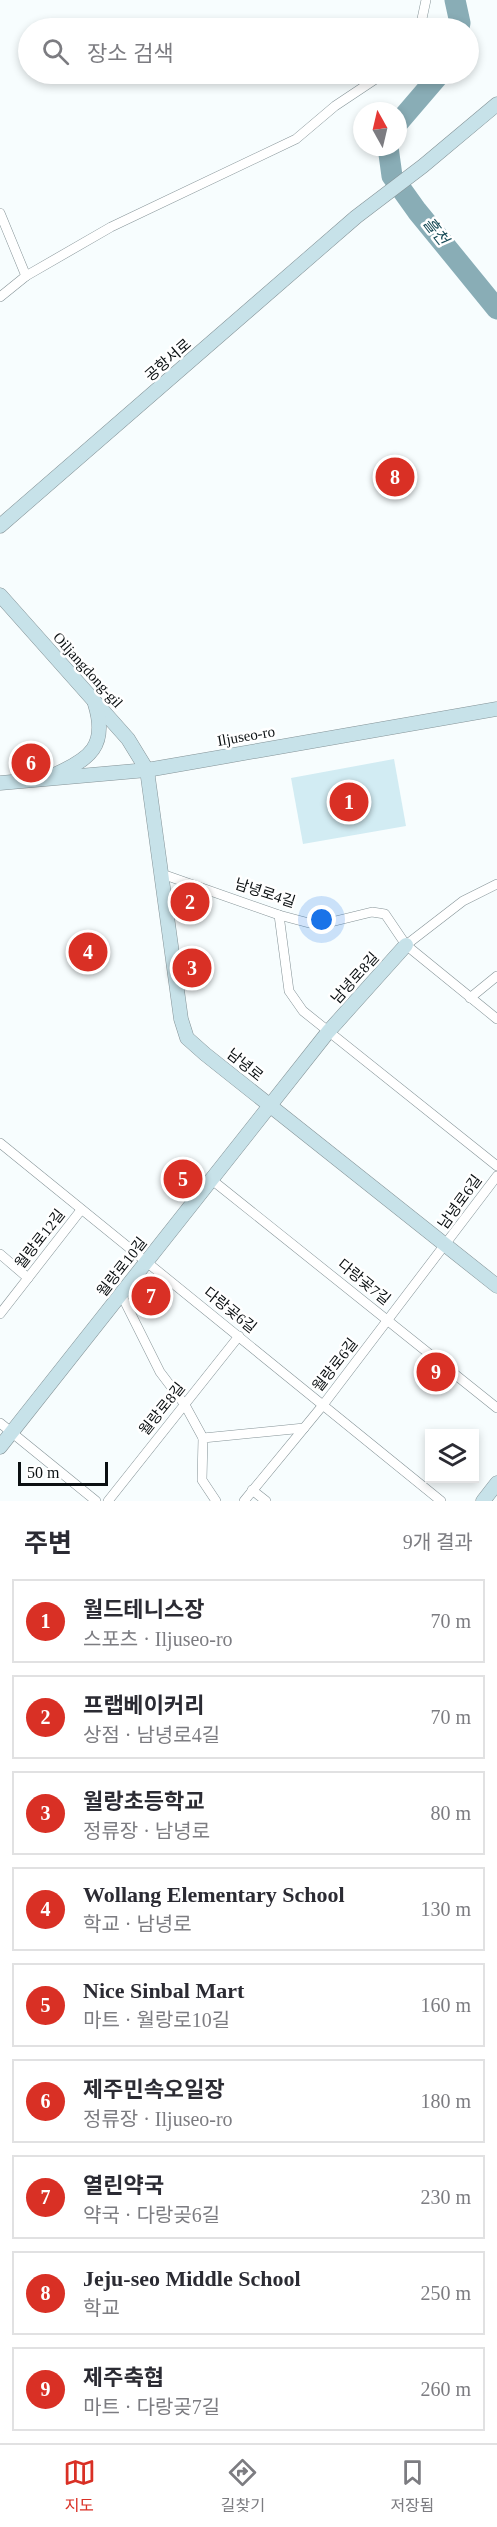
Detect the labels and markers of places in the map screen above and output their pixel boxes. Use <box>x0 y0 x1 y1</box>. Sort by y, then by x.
pin: 8 <box>376 454 414 500</box>
pin: 6 <box>12 740 51 786</box>
pin: 1 <box>330 780 368 824</box>
pin: 2 <box>170 880 210 924</box>
pin: 4 <box>68 930 107 974</box>
pin: 3 <box>172 946 212 990</box>
pin: 5 <box>164 1156 202 1202</box>
pin: 7 <box>132 1274 170 1318</box>
pin: 9 <box>416 1350 456 1394</box>

